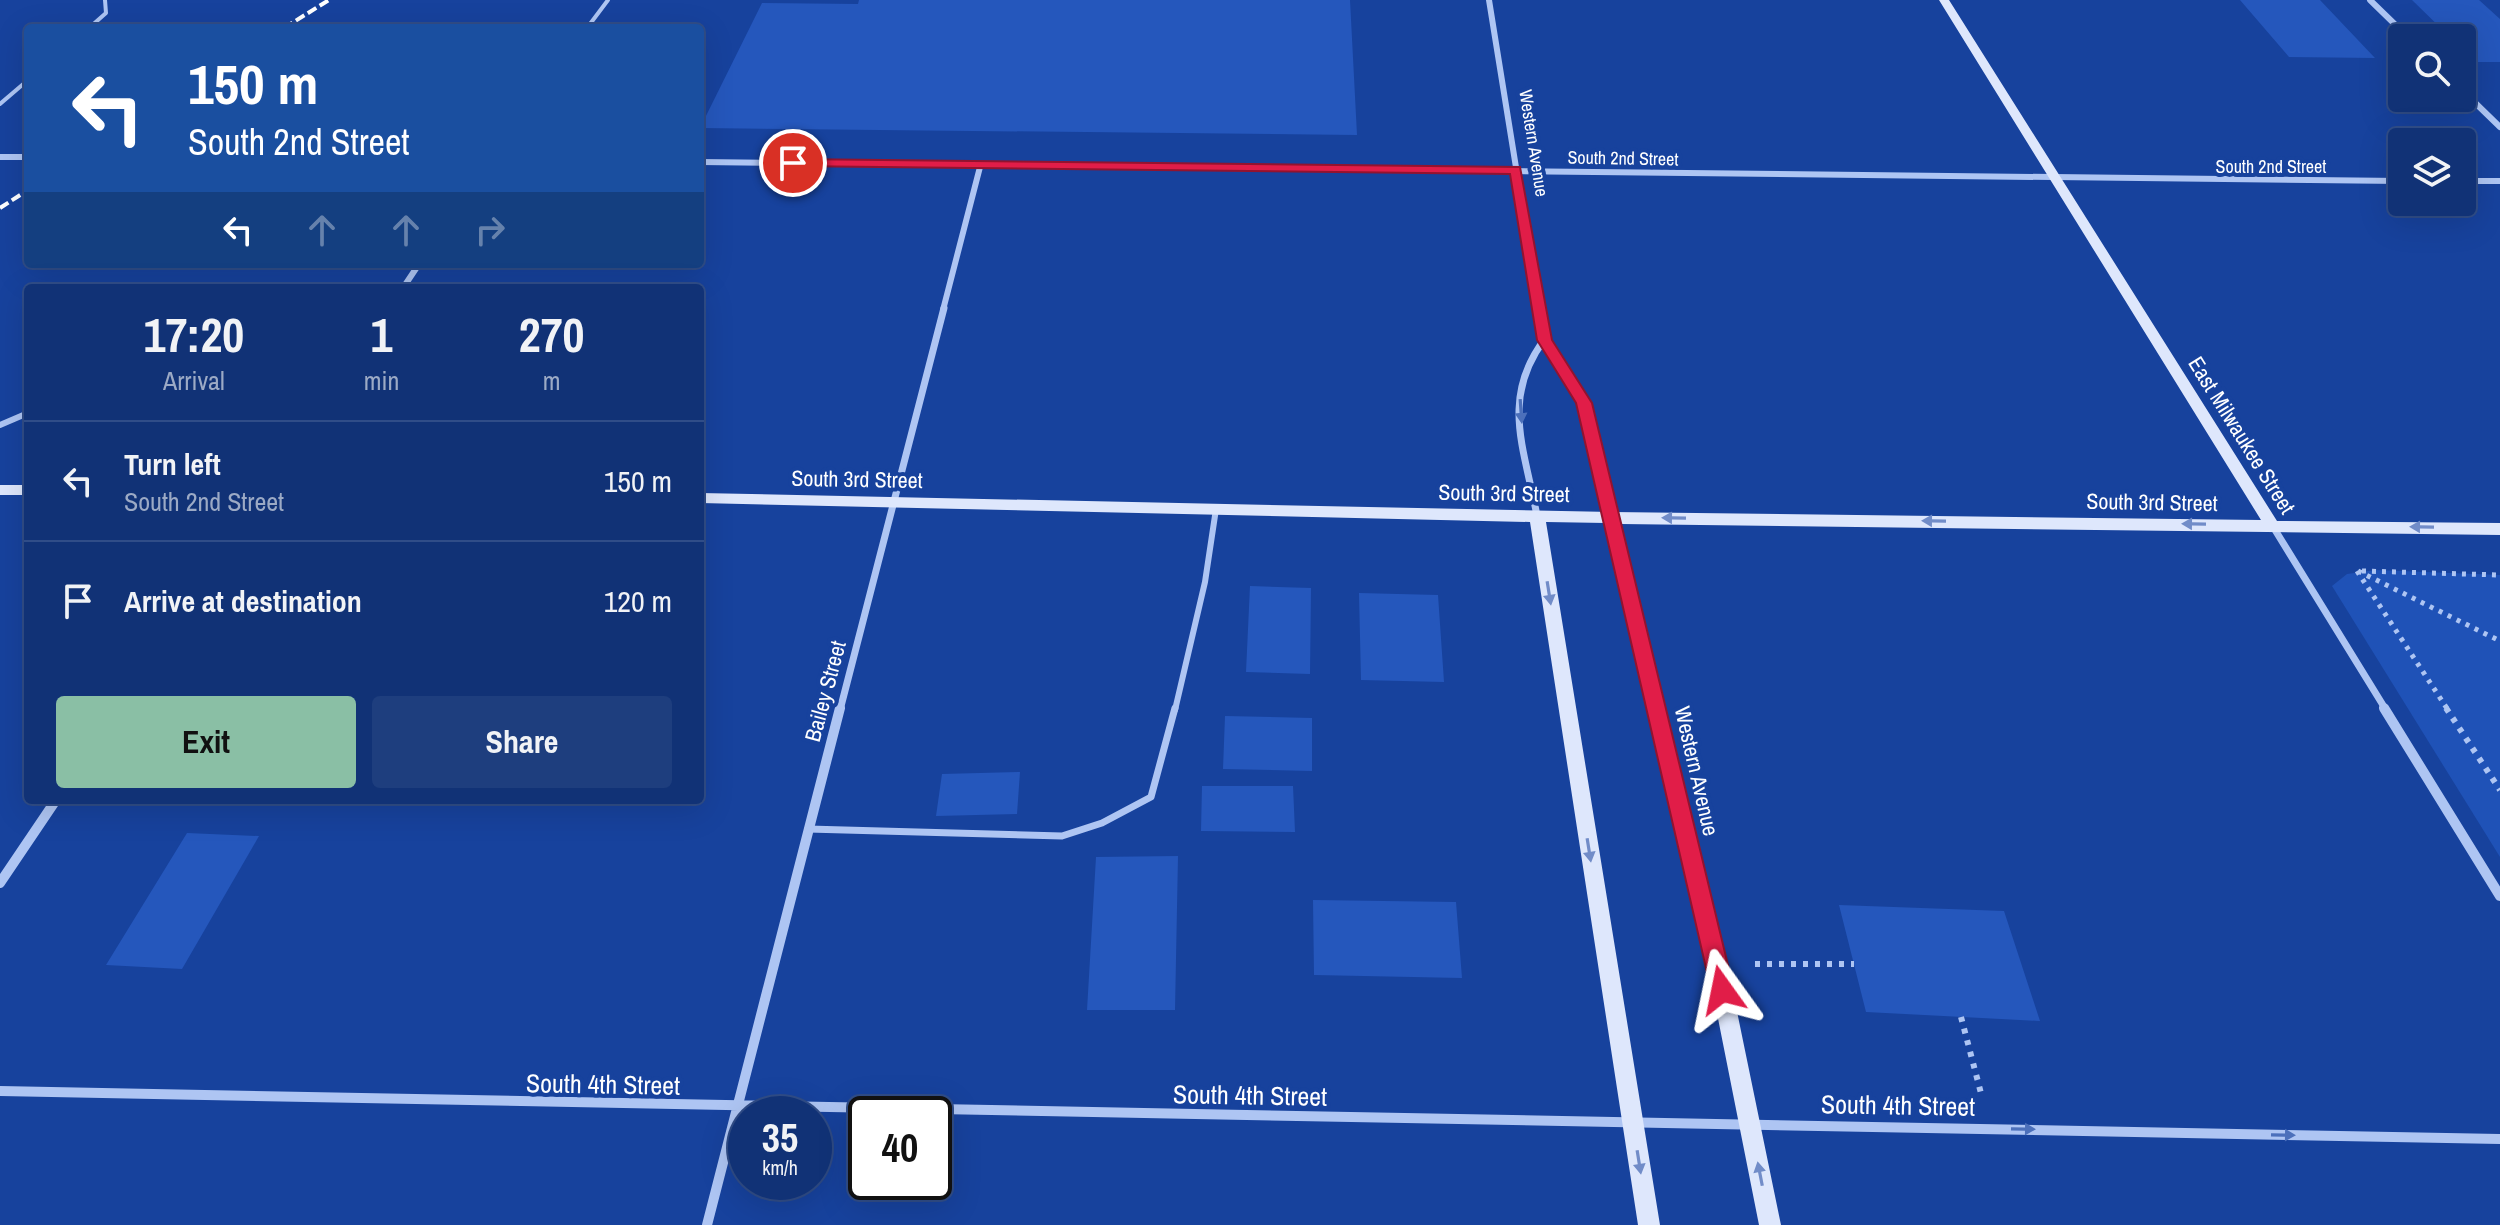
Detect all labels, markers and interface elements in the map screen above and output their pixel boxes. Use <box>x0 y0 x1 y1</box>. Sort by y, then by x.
map controls <box>2388 24 2476 216</box>
button: search <box>2388 24 2476 112</box>
text: 150 m <box>188 46 318 121</box>
icon: left <box>56 56 160 160</box>
street label: Western Avenue <box>1513 88 1555 198</box>
text: South 2nd Street <box>188 118 410 166</box>
button: layers <box>2388 128 2476 216</box>
pin <box>759 129 827 197</box>
icon: arrive <box>771 141 815 185</box>
street label: South 2nd Street <box>1567 145 1679 171</box>
street label: South 2nd Street <box>2216 154 2326 179</box>
icon: left <box>216 208 260 252</box>
icon: ahead <box>300 208 344 252</box>
icon: ahead <box>384 208 428 252</box>
icon: right <box>468 208 512 252</box>
text: 17:20 <box>144 302 244 367</box>
text: 1 <box>371 302 392 367</box>
text: 270 <box>519 302 584 367</box>
street label: East Milwaukee Street <box>2181 351 2303 519</box>
text: Arrival <box>163 363 225 398</box>
text: min <box>364 363 399 398</box>
text: m <box>543 363 561 398</box>
one-way arrow <box>1515 399 1528 424</box>
text: Turn left <box>124 444 221 484</box>
icon: left <box>56 459 100 503</box>
text: 150 m <box>604 461 672 501</box>
street label: South 3rd Street <box>791 463 923 495</box>
street label: South 3rd Street <box>1438 477 1570 509</box>
text: South 2nd Street <box>124 484 284 519</box>
street label: South 3rd Street <box>2086 486 2218 518</box>
one-way arrow <box>1661 512 1686 524</box>
one-way arrow <box>1921 515 1946 527</box>
one-way arrow <box>2181 518 2206 530</box>
one-way arrow <box>2409 521 2434 534</box>
icon: arrive <box>56 579 100 623</box>
text: Arrive at destination <box>124 581 362 621</box>
text: 120 m <box>604 581 672 621</box>
one-way arrow <box>1543 581 1556 606</box>
street label: Bailey Street <box>797 637 853 745</box>
button: Exit <box>56 696 356 788</box>
button: Share <box>372 696 672 788</box>
street label: Western Avenue <box>1668 703 1726 839</box>
one-way arrow <box>1583 838 1596 863</box>
position arrow <box>1680 948 1764 1032</box>
street label: South 4th Street <box>526 1065 680 1103</box>
street label: South 4th Street <box>1173 1076 1327 1114</box>
street label: South 4th Street <box>1821 1086 1975 1124</box>
speed limit sign: 40 <box>848 1096 952 1200</box>
text: 35 <box>762 1111 798 1164</box>
one-way arrow <box>2011 1123 2036 1136</box>
one-way arrow <box>2271 1128 2296 1141</box>
one-way arrow <box>1633 1150 1645 1175</box>
text: km/h <box>762 1154 798 1181</box>
one-way arrow <box>1753 1161 1765 1186</box>

